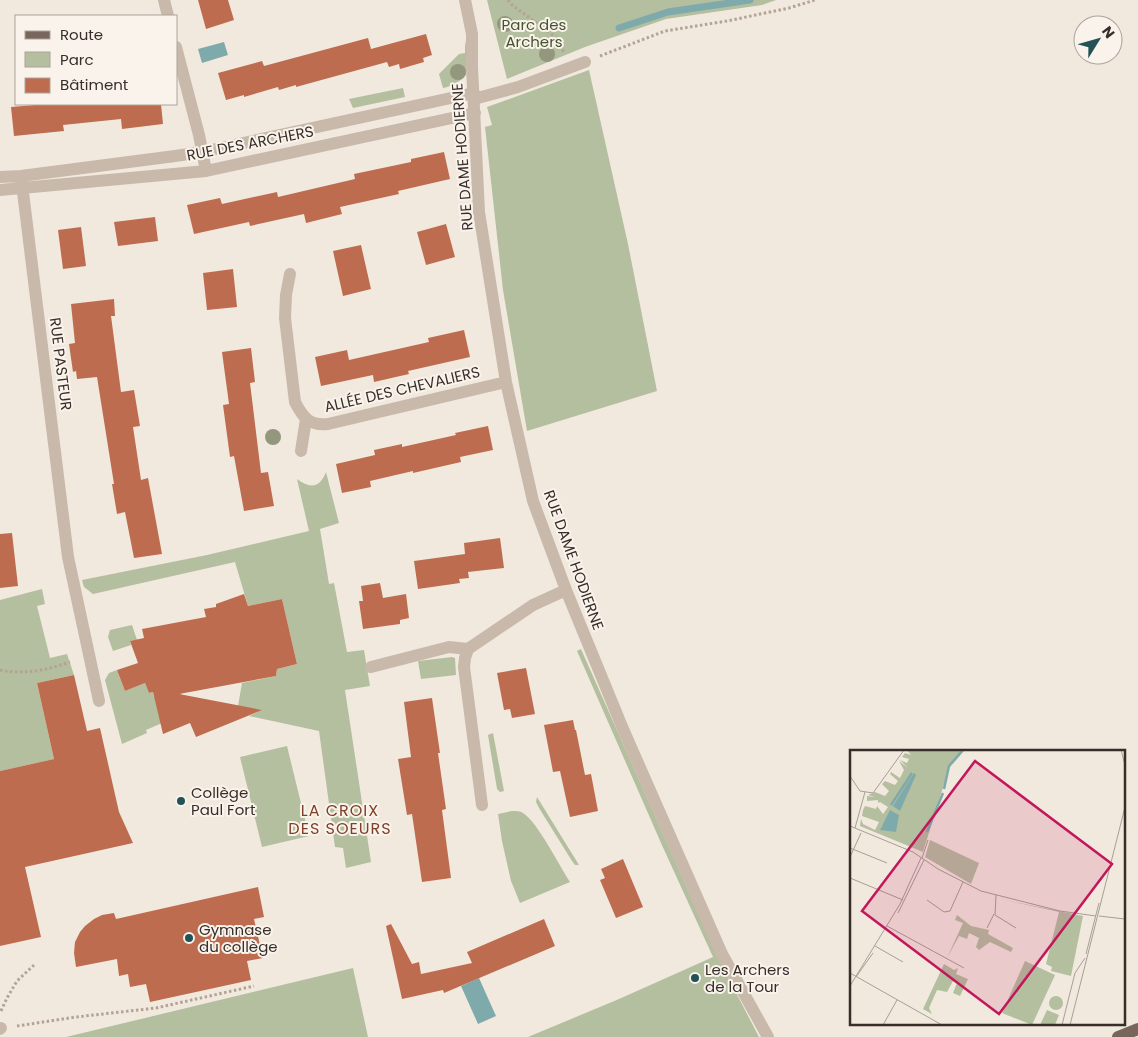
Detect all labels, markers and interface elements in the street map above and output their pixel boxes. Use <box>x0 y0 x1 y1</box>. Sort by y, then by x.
park label: Parc des Archers <box>502 14 567 52</box>
legend <box>15 15 178 105</box>
north arrow <box>1073 15 1123 65</box>
text: N <box>1097 22 1120 42</box>
text: Route <box>60 24 103 45</box>
text: Parc <box>60 49 94 70</box>
text: Bâtiment <box>60 74 128 95</box>
street label: RUE DAME HODIERNE <box>446 83 478 231</box>
street label: RUE DES ARCHERS <box>185 120 315 166</box>
street label: RUE PASTEUR <box>45 316 77 412</box>
street label: ALLÉE DES CHEVALIERS <box>322 361 482 417</box>
street label: RUE DAME HODIERNE <box>539 487 609 633</box>
inset map <box>850 750 1126 1024</box>
place label: Collège Paul Fort <box>191 782 255 820</box>
marker: Collège Paul Fort <box>175 795 187 807</box>
district label: LA CROIX DES SOEURS <box>288 799 392 840</box>
place label: Gymnase du collège <box>199 919 278 957</box>
marker: Gymnase du collège <box>183 932 195 944</box>
place label: Les Archers de la Tour <box>705 959 790 997</box>
marker: Les Archers de la Tour <box>689 972 701 984</box>

